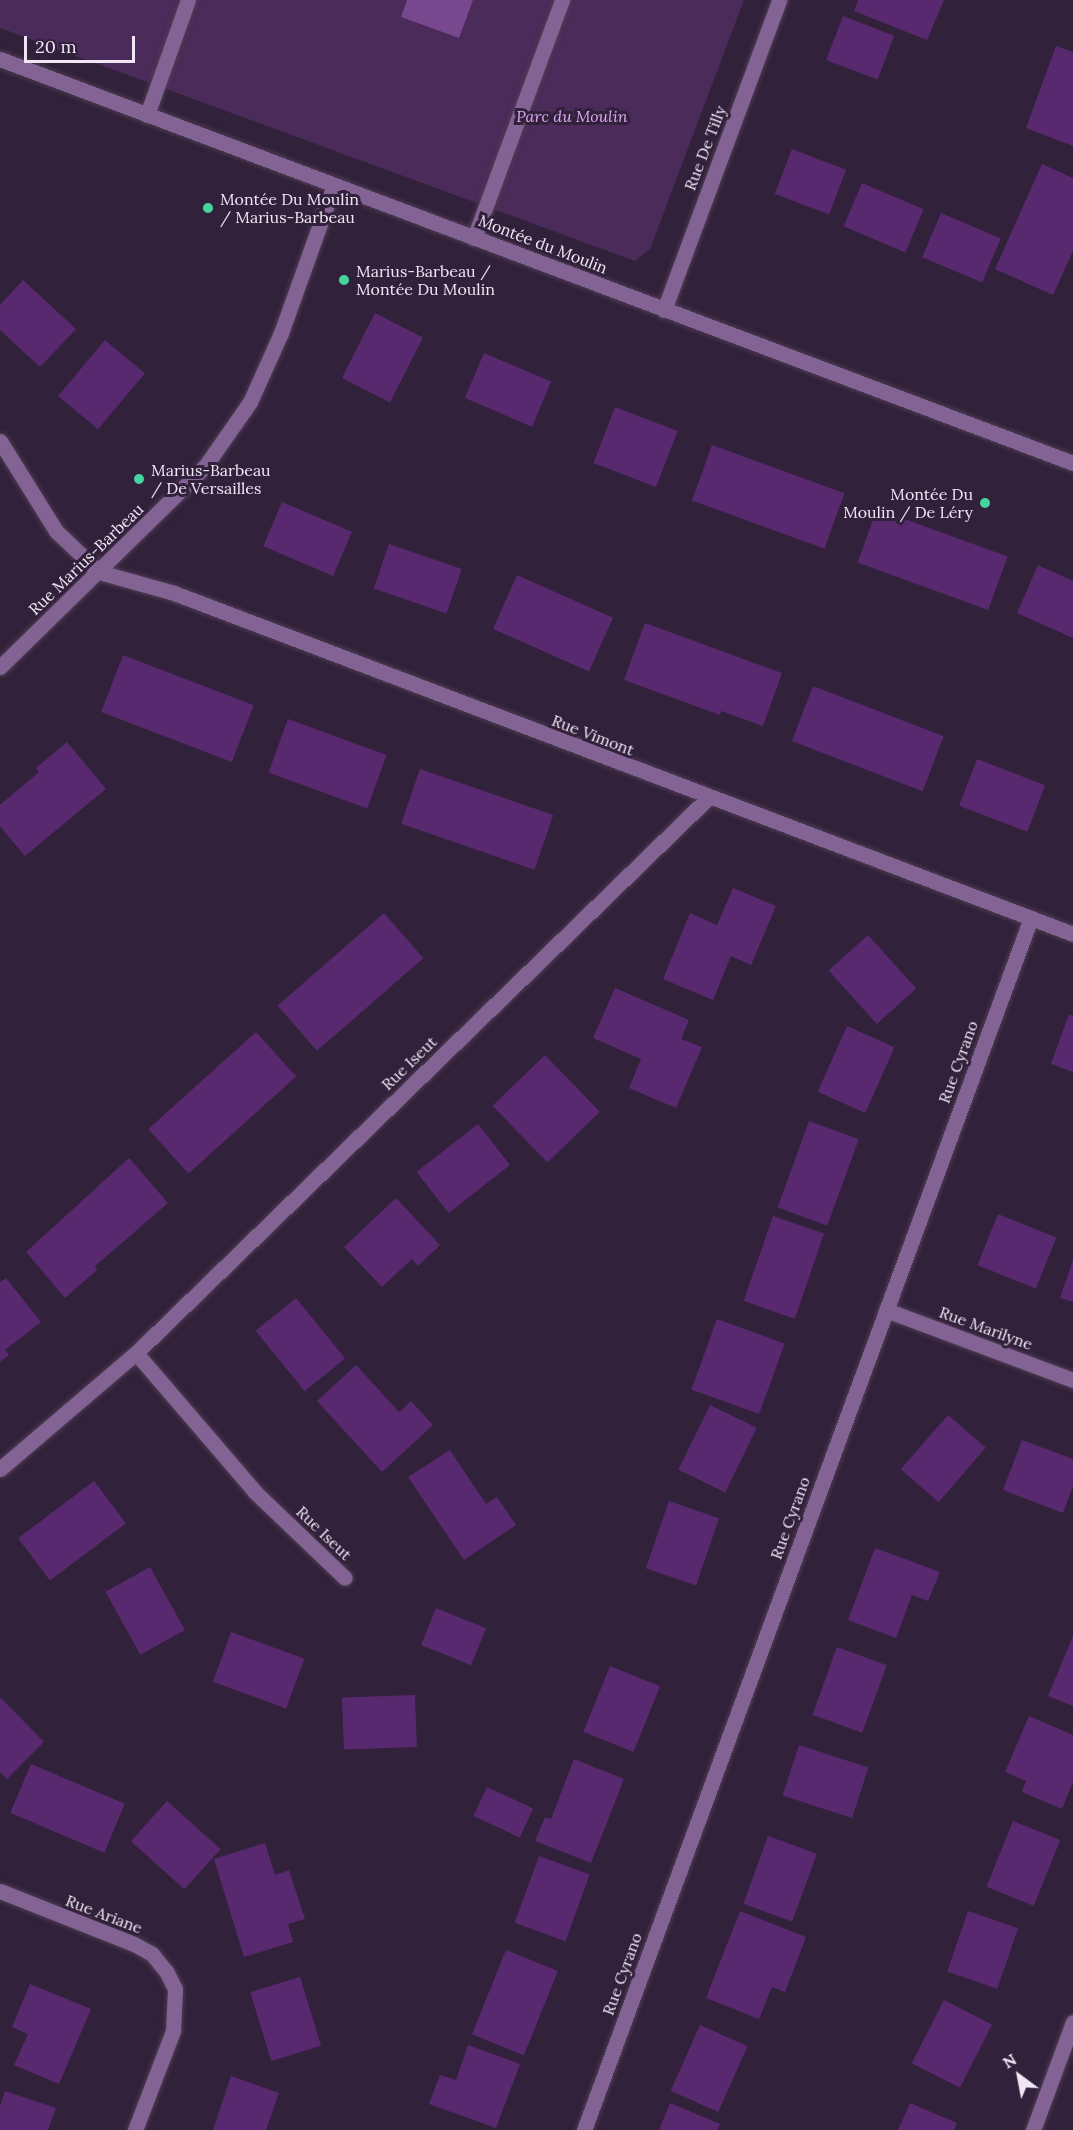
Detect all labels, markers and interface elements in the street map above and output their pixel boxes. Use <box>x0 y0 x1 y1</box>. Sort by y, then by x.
scale bar <box>27 24 138 62</box>
text: 20 m <box>35 35 77 58</box>
street label: Rue De Tilly <box>680 103 730 193</box>
park label: Parc du Moulin <box>516 106 628 126</box>
place label: Montée Du Moulin / Marius-Barbeau <box>220 189 359 227</box>
marker: Montée Du Moulin / Marius-Barbeau <box>201 201 215 215</box>
street label: Montée du Moulin <box>476 211 610 277</box>
place label: Marius-Barbeau / Montée Du Moulin <box>356 261 495 299</box>
marker: Marius-Barbeau / Montée Du Moulin <box>337 273 351 287</box>
place label: Marius-Barbeau / De Versailles <box>151 460 271 498</box>
marker: Marius-Barbeau / De Versailles <box>132 472 146 486</box>
place label: Montée Du Moulin / De Léry <box>843 484 973 522</box>
marker: Montée Du Moulin / De Léry <box>978 496 992 510</box>
street label: Rue Marius-Barbeau <box>25 499 147 619</box>
street label: Rue Vimont <box>549 711 637 759</box>
street label: Rue Cyrano <box>934 1018 982 1106</box>
street label: Rue Iseut <box>377 1032 441 1094</box>
street label: Rue Marilyne <box>937 1302 1035 1354</box>
street label: Rue Cyrano <box>766 1474 814 1562</box>
street label: Rue Iseut <box>292 1502 356 1564</box>
street label: Rue Ariane <box>63 1891 145 1937</box>
street label: Rue Cyrano <box>598 1930 646 2018</box>
north arrow <box>989 2046 1049 2106</box>
text: N <box>999 2049 1020 2072</box>

